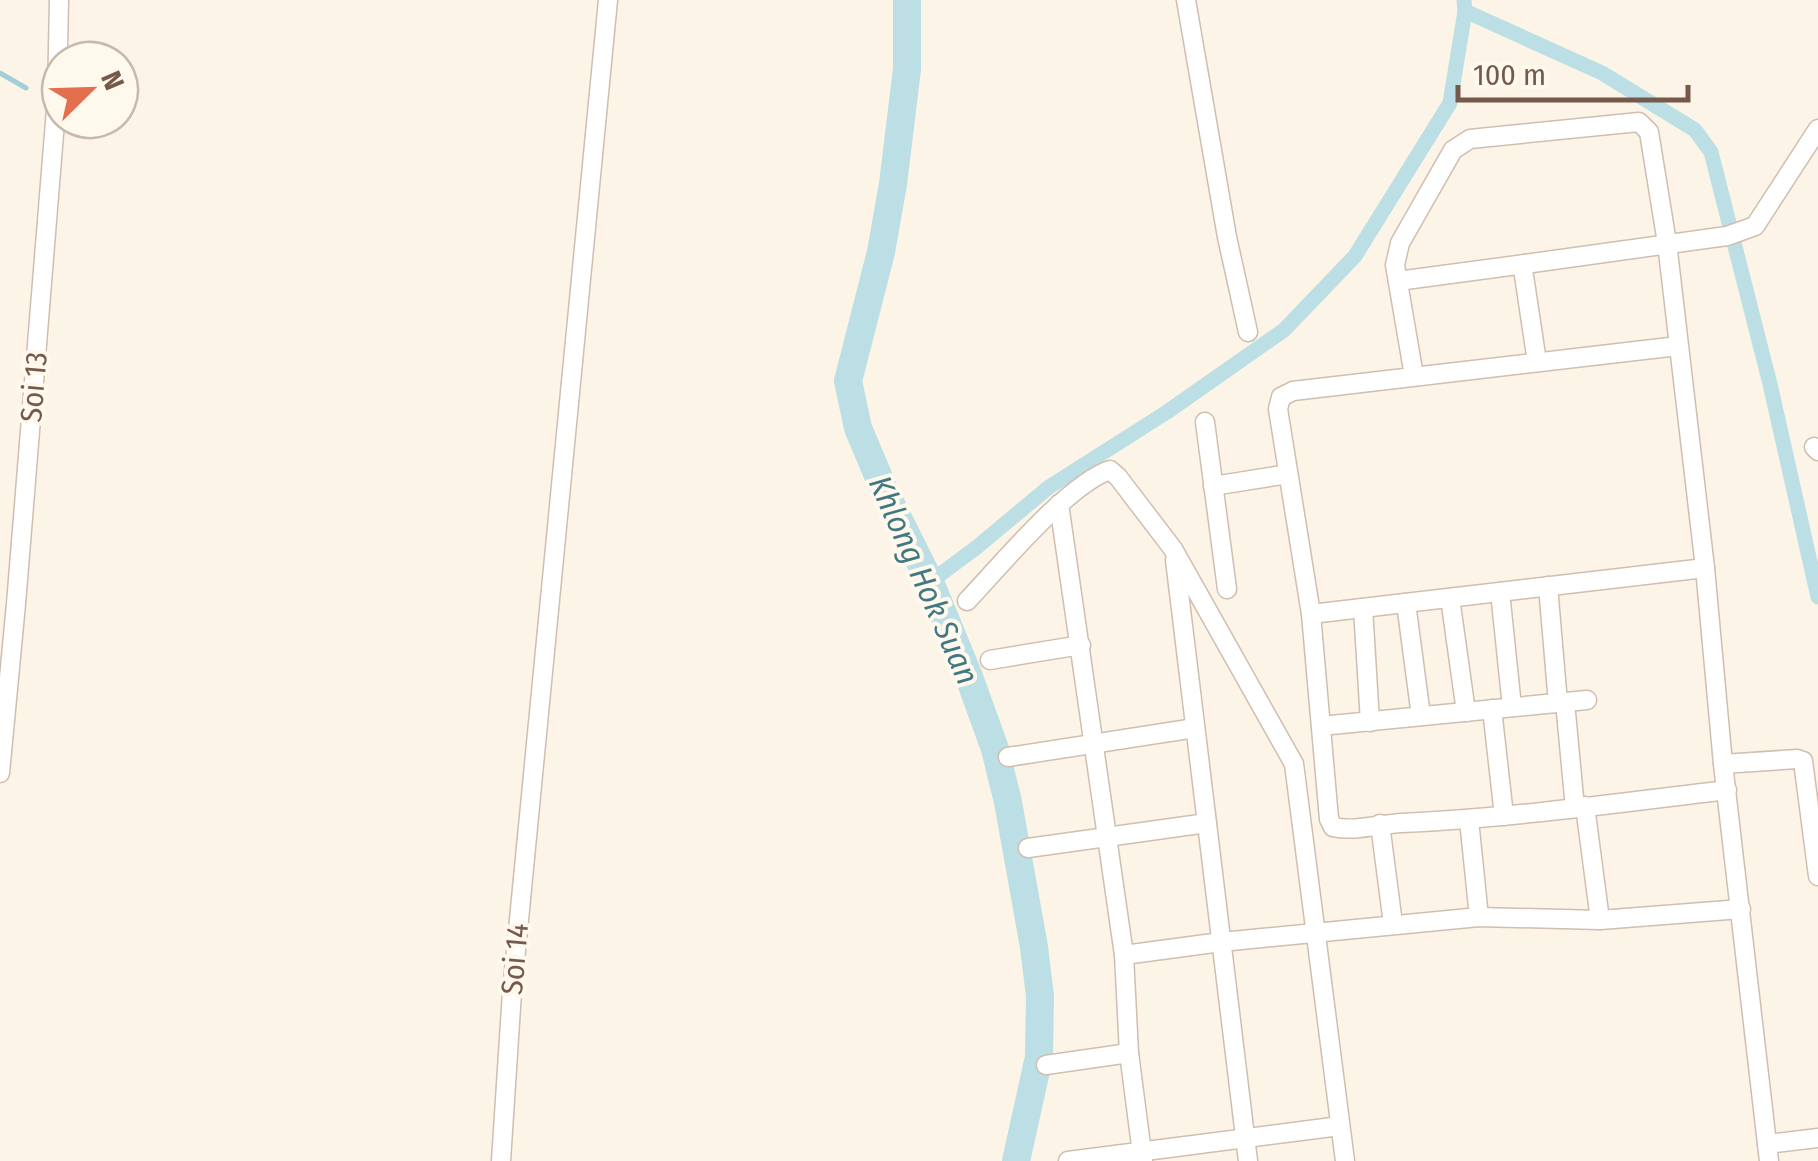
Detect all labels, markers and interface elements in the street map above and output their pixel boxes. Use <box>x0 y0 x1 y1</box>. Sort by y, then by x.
north arrow <box>40 40 140 140</box>
scale bar <box>1458 40 1688 102</box>
text: 100 m <box>1473 57 1546 93</box>
text: N <box>94 66 131 95</box>
street label: Soi 13 <box>13 350 55 424</box>
water label: Khlong Hok Suan <box>861 470 987 690</box>
street label: Soi 14 <box>494 922 536 996</box>

